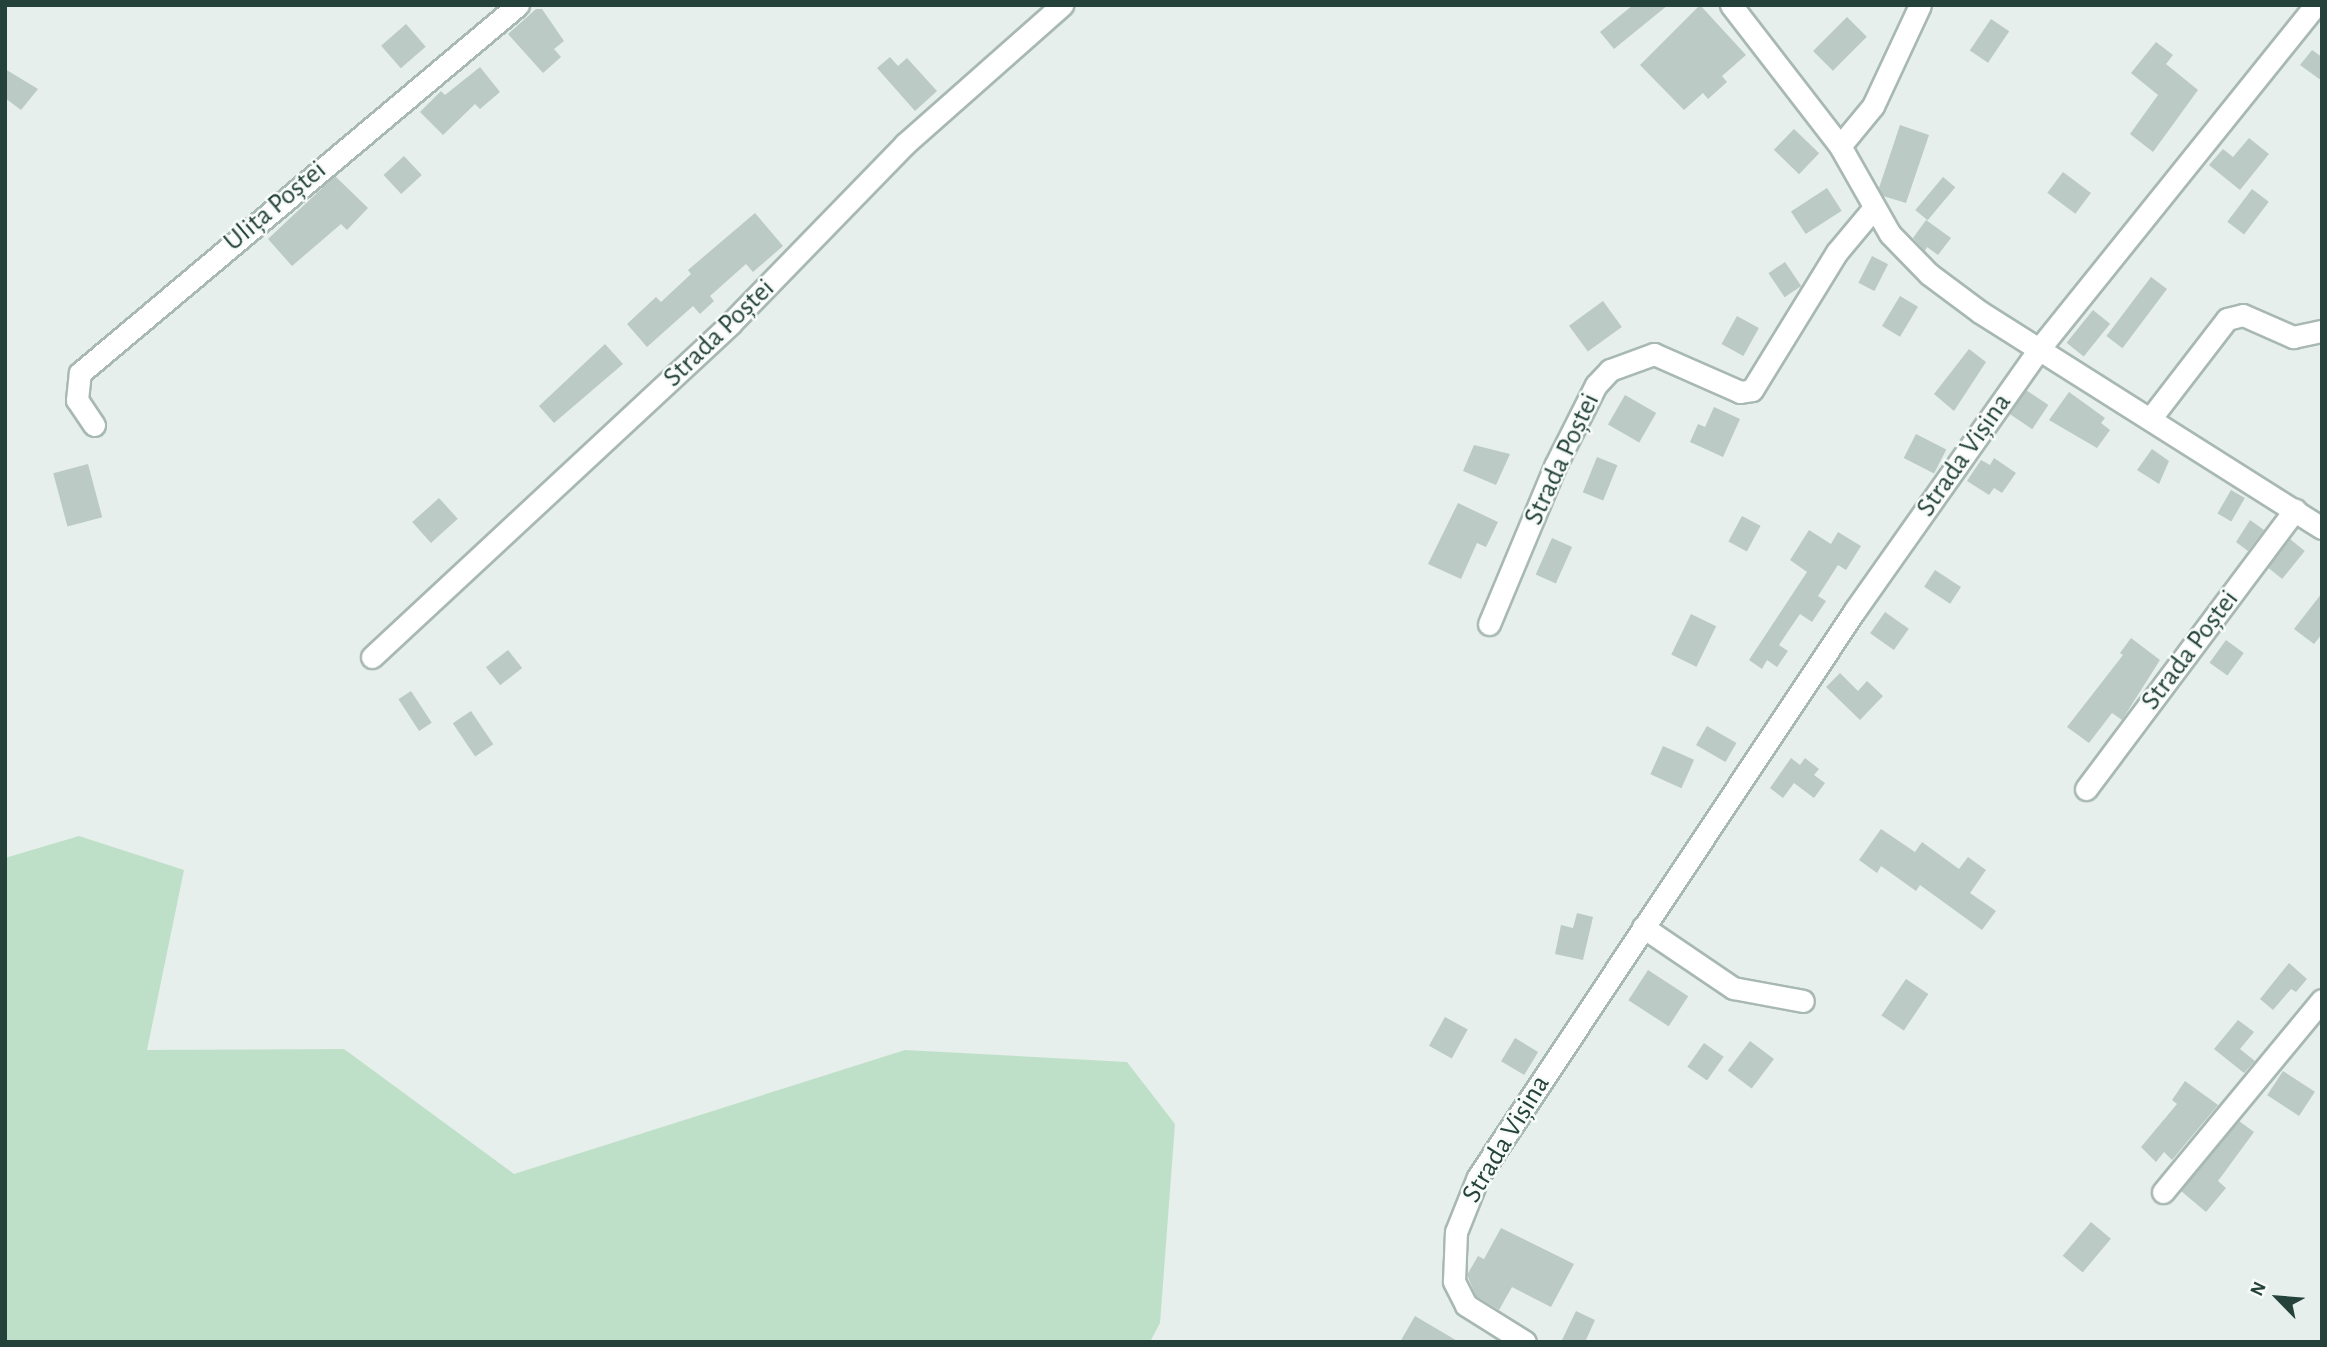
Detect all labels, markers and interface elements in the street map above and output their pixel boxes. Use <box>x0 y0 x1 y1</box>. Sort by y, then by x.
street label: Ulița Poștei <box>217 153 333 259</box>
street label: Strada Poștei <box>656 272 782 394</box>
street label: Strada Vișina <box>1909 387 2019 523</box>
street label: Strada Poștei <box>1517 388 1607 530</box>
street label: Strada Poștei <box>2134 583 2246 717</box>
street label: Strada Vișina <box>1455 1069 1557 1209</box>
north arrow <box>2243 1263 2313 1333</box>
text: N <box>2247 1279 2270 1299</box>

